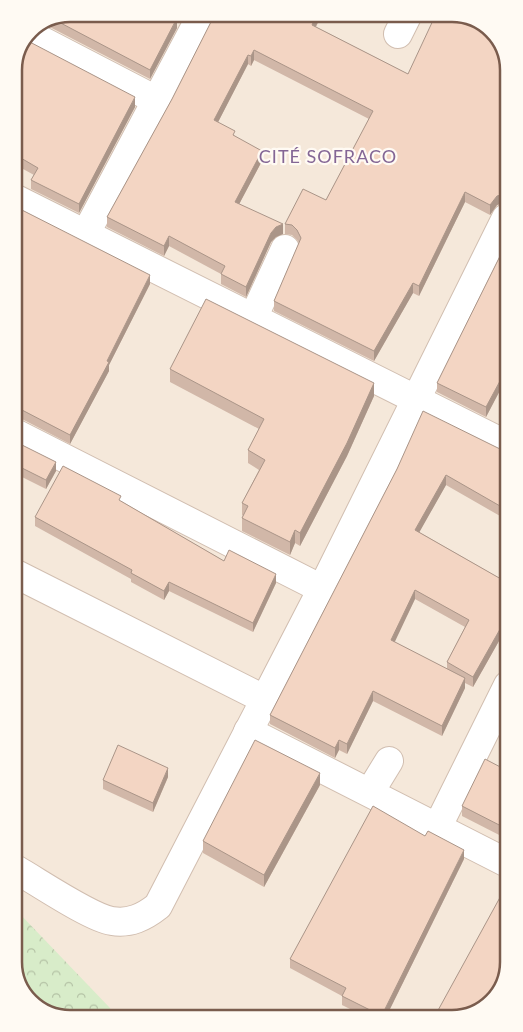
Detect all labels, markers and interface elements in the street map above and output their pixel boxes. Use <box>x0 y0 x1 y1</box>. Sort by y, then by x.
district label: CITÉ SOFRACO <box>259 145 397 167</box>

